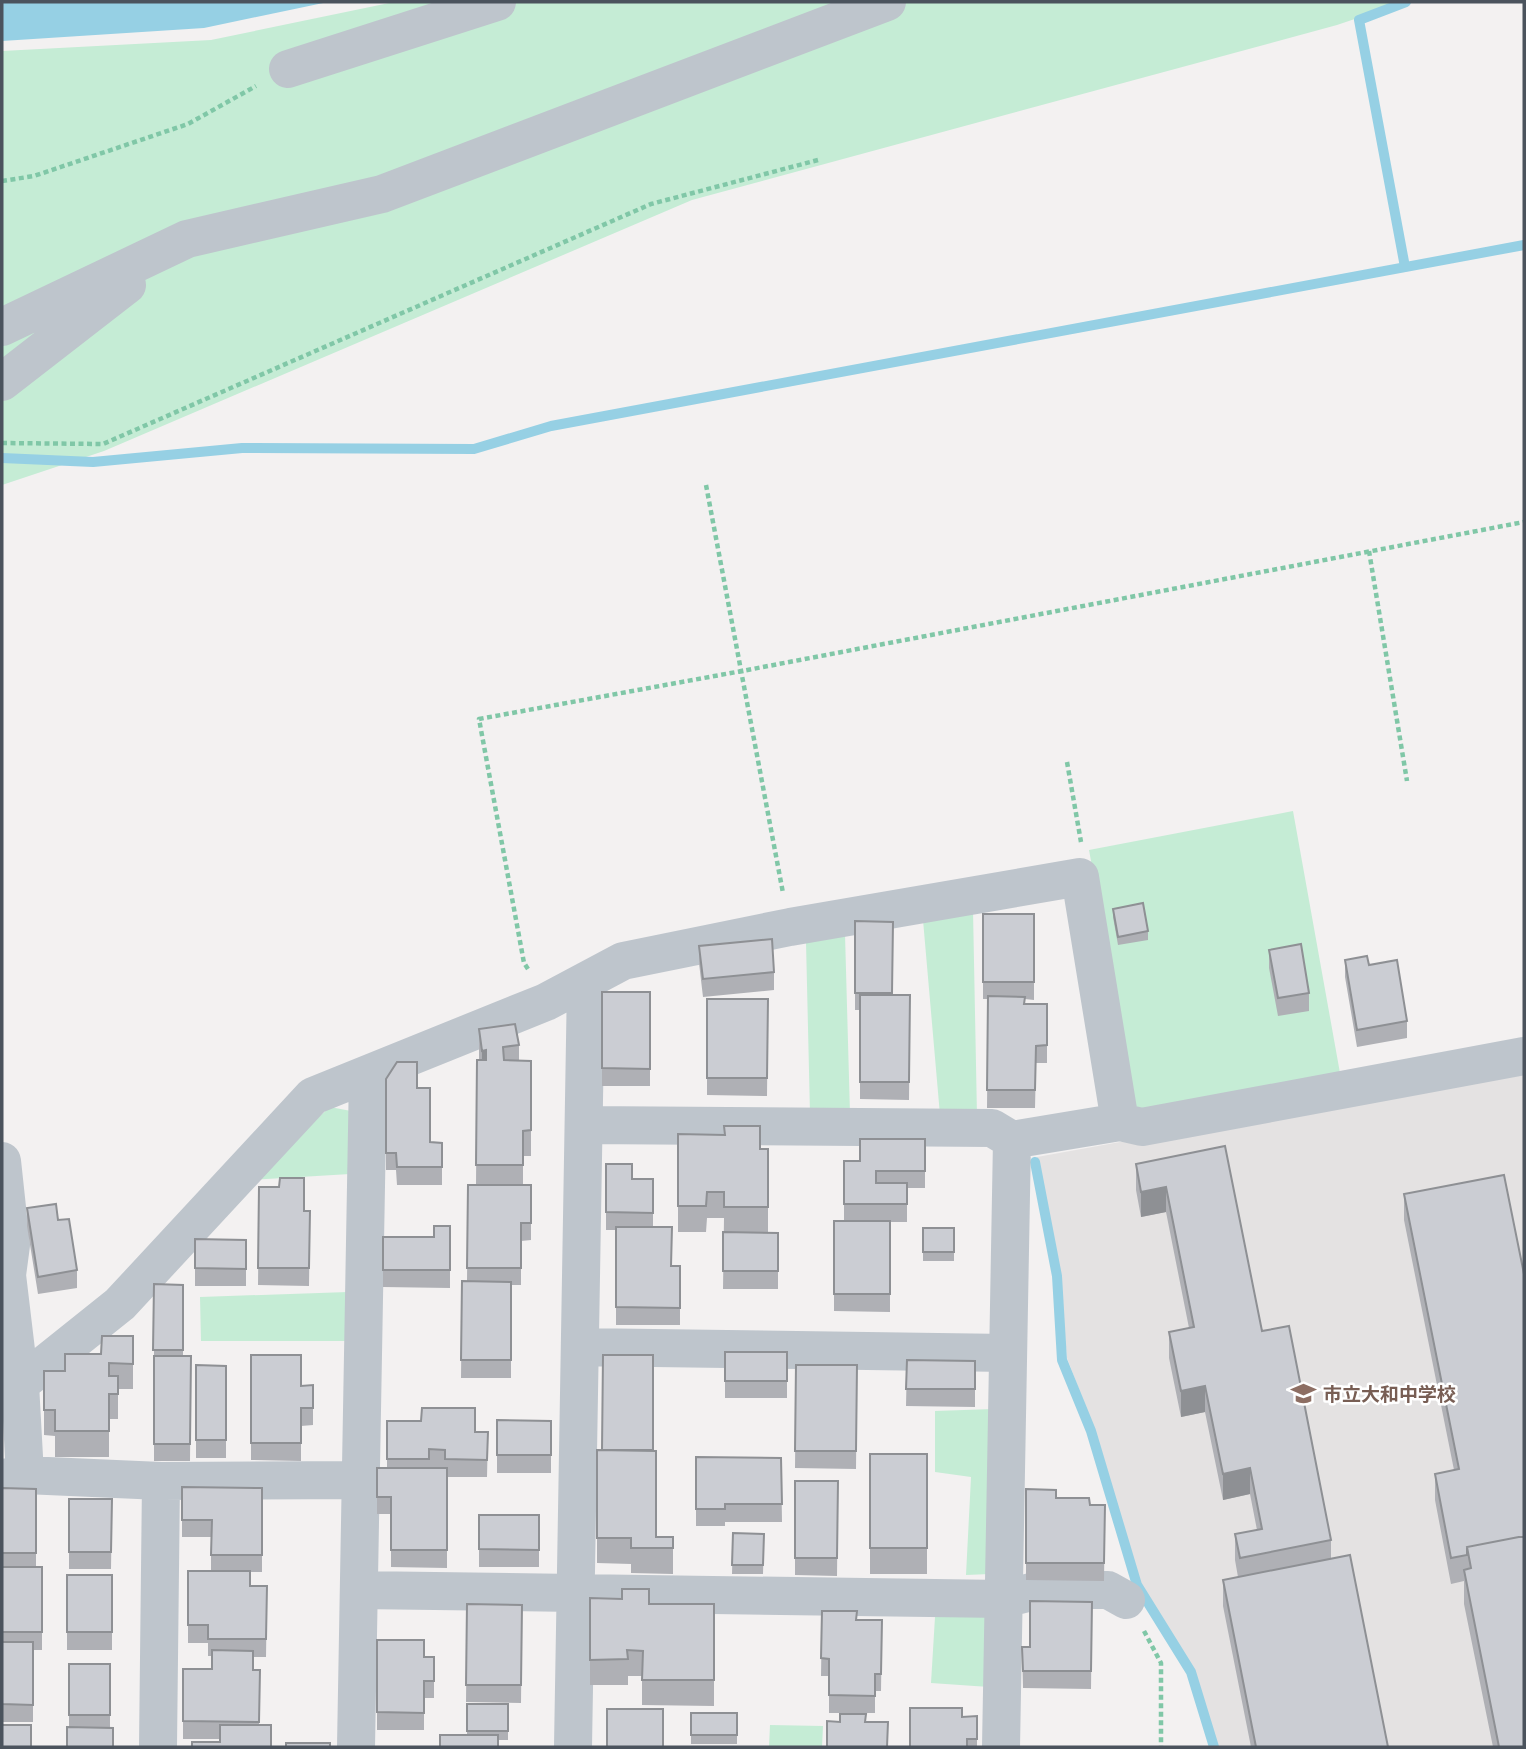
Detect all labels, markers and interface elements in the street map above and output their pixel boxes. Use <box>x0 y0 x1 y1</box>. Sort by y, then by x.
school or university icon: 市立大和中学校 <box>1289 1380 1317 1408</box>
place label: 市立大和中学校 <box>1323 1383 1456 1406</box>

